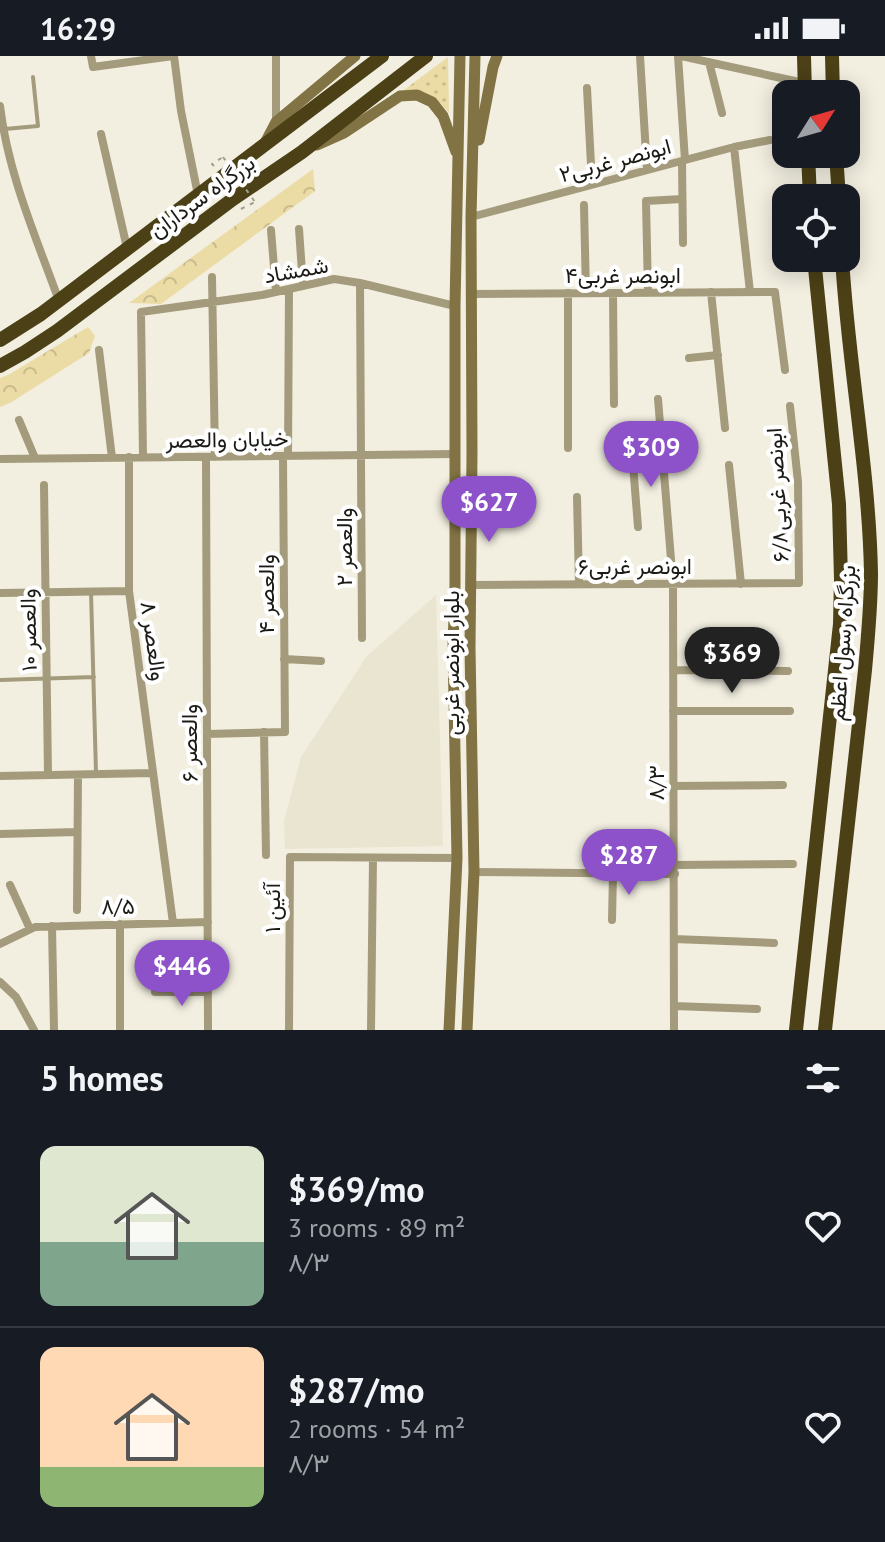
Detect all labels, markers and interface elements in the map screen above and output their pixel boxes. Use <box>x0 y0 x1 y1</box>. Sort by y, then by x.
text: 16:29 <box>40 9 116 48</box>
north arrow <box>772 80 860 168</box>
map controls <box>772 80 860 272</box>
street label: ۲ابونصر غربی <box>556 132 674 188</box>
street label: بزرگراه سرداران <box>144 148 260 244</box>
button: locate <box>772 184 860 272</box>
street label: شمشاد <box>262 251 330 289</box>
street label: ۴ابونصر غربی <box>565 261 681 289</box>
pin: $309 <box>604 421 698 489</box>
street label: خیابان والعصر <box>164 424 289 454</box>
street label: ۶/۸ابونصر غربی <box>759 427 795 563</box>
text: $309 <box>622 430 680 463</box>
pin: $627 <box>442 476 536 544</box>
text: $627 <box>460 485 518 518</box>
street label: والعصر ۲ <box>330 508 358 586</box>
street label: ۶ابونصر غربی <box>578 552 692 580</box>
street label: والعصر ۴ <box>252 554 280 634</box>
street label: بزرگراه رسول اعظم <box>823 564 862 722</box>
street label: والعصر ۱۰ <box>13 588 43 672</box>
street label: بلوار ابونصر غربی <box>437 591 465 735</box>
street label: والعصر ۸ <box>135 599 173 683</box>
pin: $369 <box>685 627 779 695</box>
text: $369 <box>703 636 761 669</box>
street label: والعصر ۶ <box>175 704 203 782</box>
street label: ۸/۳ <box>642 765 670 801</box>
pin: $287 <box>582 829 676 897</box>
text: $287 <box>600 838 658 871</box>
street label: آئین ۱ <box>258 881 286 933</box>
street label: ۸/۵ <box>101 892 135 920</box>
pin: $446 <box>135 940 229 1008</box>
text: $446 <box>153 949 211 982</box>
text: 5 homes <box>40 1056 164 1100</box>
icon: filters <box>801 1056 845 1100</box>
text: $369/mo <box>288 1167 425 1211</box>
icon: home <box>104 1178 200 1274</box>
icon: heart <box>801 1204 845 1248</box>
text: 3 rooms · 89 m² <box>288 1211 465 1244</box>
text: ۸/۳ <box>288 1245 330 1278</box>
text: $287/mo <box>288 1368 425 1412</box>
icon: home <box>104 1379 200 1475</box>
icon: heart <box>801 1405 845 1449</box>
text: 2 rooms · 54 m² <box>288 1412 465 1445</box>
text: ۸/۳ <box>288 1446 330 1479</box>

